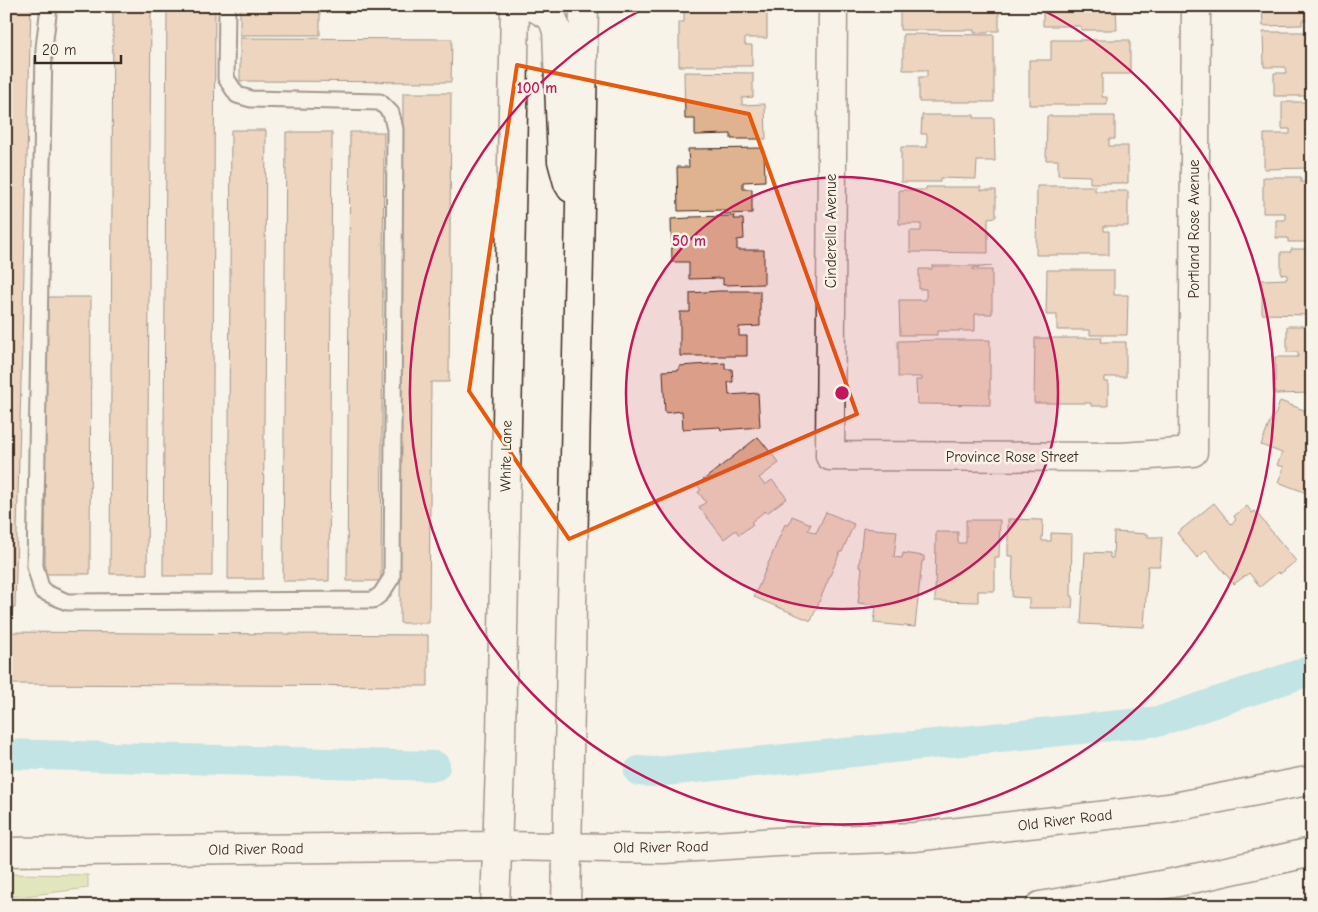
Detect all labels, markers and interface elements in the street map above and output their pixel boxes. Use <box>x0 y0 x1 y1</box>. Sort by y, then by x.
scale bar <box>35 32 121 64</box>
text: 20 m <box>42 41 76 59</box>
text: 100 m <box>517 79 557 97</box>
street label: Portland Rose Avenue <box>1185 159 1203 299</box>
street label: Cinderella Avenue <box>822 173 840 288</box>
text: 50 m <box>672 232 706 250</box>
centre of rings <box>833 384 851 402</box>
street label: White Lane <box>496 420 516 492</box>
street label: Province Rose Street <box>946 448 1079 466</box>
street label: Old River Road <box>1017 805 1113 835</box>
street label: Old River Road <box>613 837 709 857</box>
street label: Old River Road <box>208 839 304 859</box>

